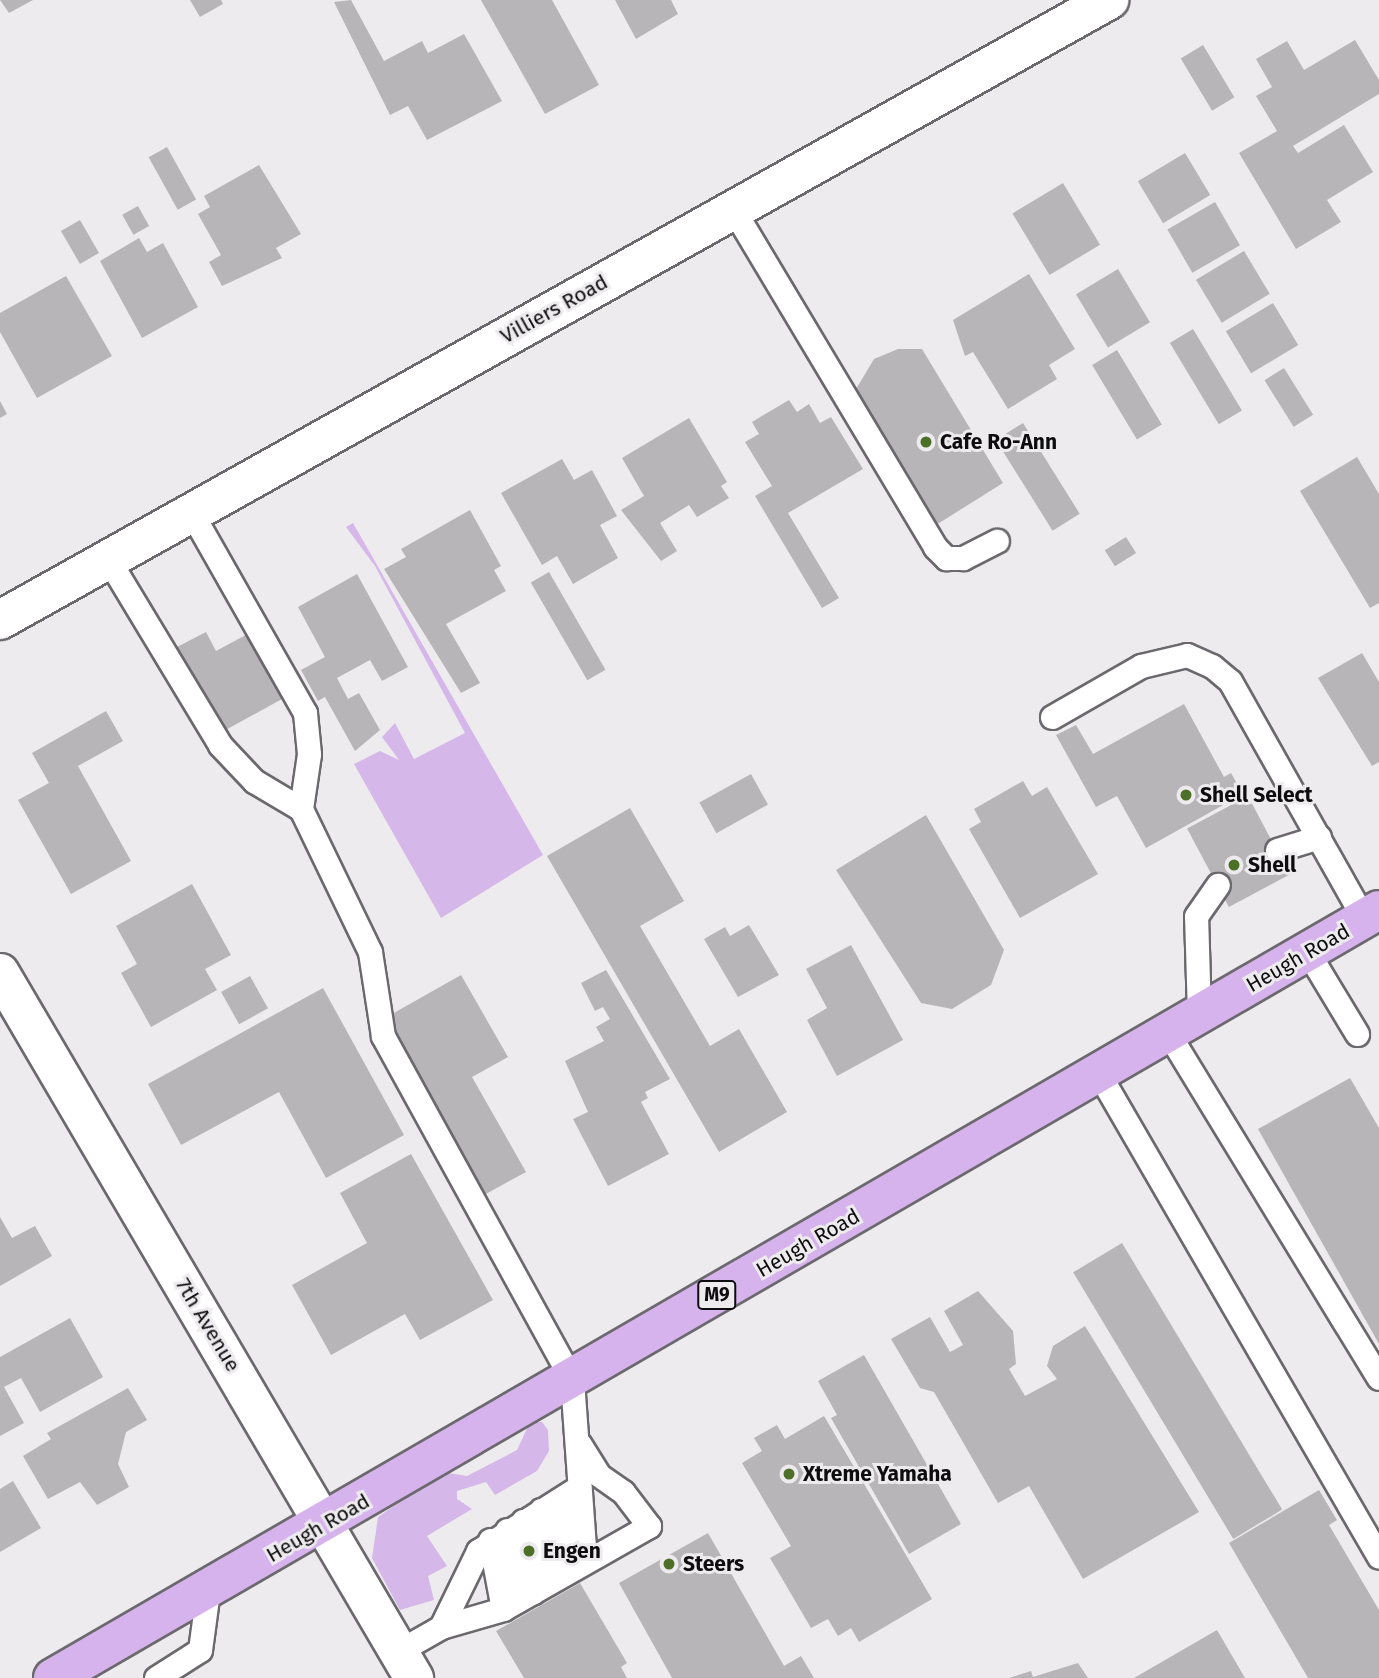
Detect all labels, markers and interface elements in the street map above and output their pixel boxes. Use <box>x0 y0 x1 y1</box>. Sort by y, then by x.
street label: Villiers Road <box>496 269 612 349</box>
place label: Cafe Ro-Ann <box>940 429 1057 455</box>
marker: Cafe Ro-Ann <box>918 434 934 450</box>
place label: Shell Select <box>1200 782 1313 808</box>
marker: Shell Select <box>1178 787 1194 803</box>
place label: Shell <box>1248 852 1296 878</box>
marker: Shell <box>1226 857 1242 873</box>
street label: Heugh Road <box>1242 918 1354 998</box>
street label: Heugh Road <box>752 1203 864 1283</box>
street label: 7th Avenue <box>170 1274 246 1376</box>
road number: M9 <box>696 1280 738 1310</box>
place label: Xtreme Yamaha <box>803 1461 952 1487</box>
marker: Xtreme Yamaha <box>781 1466 797 1482</box>
street label: Heugh Road <box>262 1488 374 1568</box>
place label: Engen <box>543 1538 601 1564</box>
marker: Engen <box>521 1543 537 1559</box>
place label: Steers <box>683 1551 744 1577</box>
marker: Steers <box>661 1556 677 1572</box>

